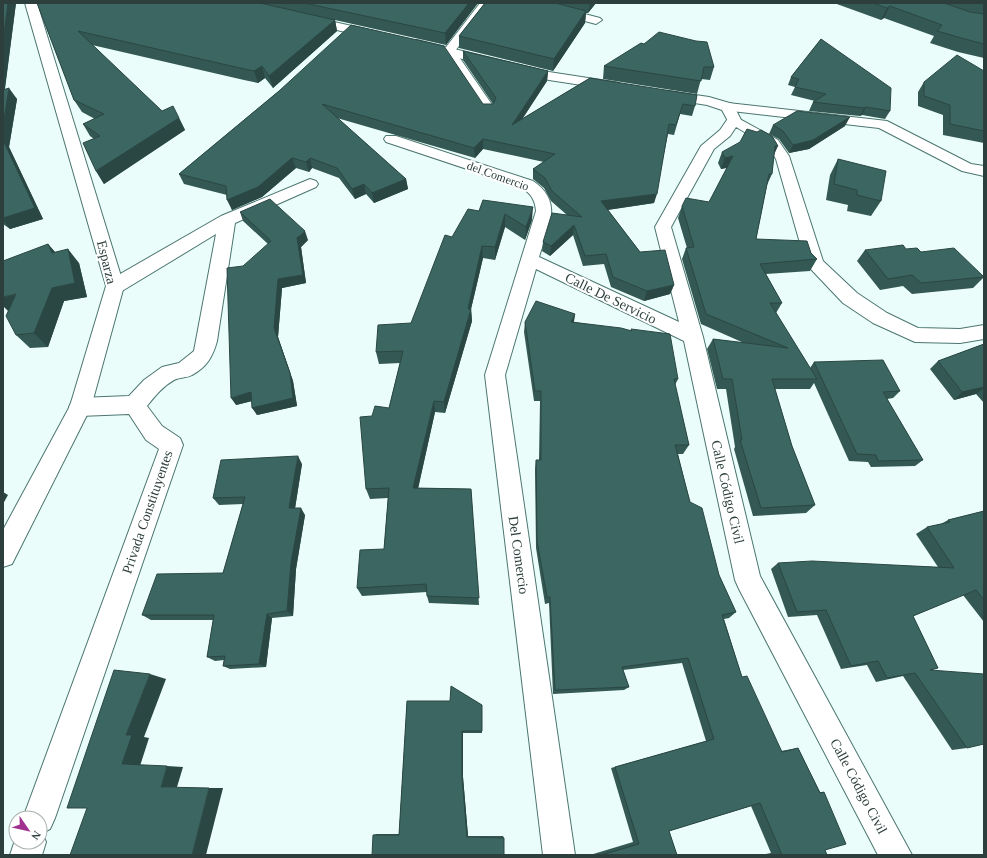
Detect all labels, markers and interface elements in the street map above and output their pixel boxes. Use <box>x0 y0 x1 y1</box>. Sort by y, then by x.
street label: del Comercio <box>465 158 531 194</box>
street label: Esparza <box>94 239 119 286</box>
street label: Calle De Servicio <box>563 270 659 327</box>
street label: Calle Código Civil <box>708 439 747 545</box>
street label: Privada Constituyentes <box>119 448 176 576</box>
street label: Del Comercio <box>506 515 531 595</box>
street label: Calle Código Civil <box>827 736 890 837</box>
north arrow <box>8 810 48 850</box>
text: N <box>29 829 43 842</box>

